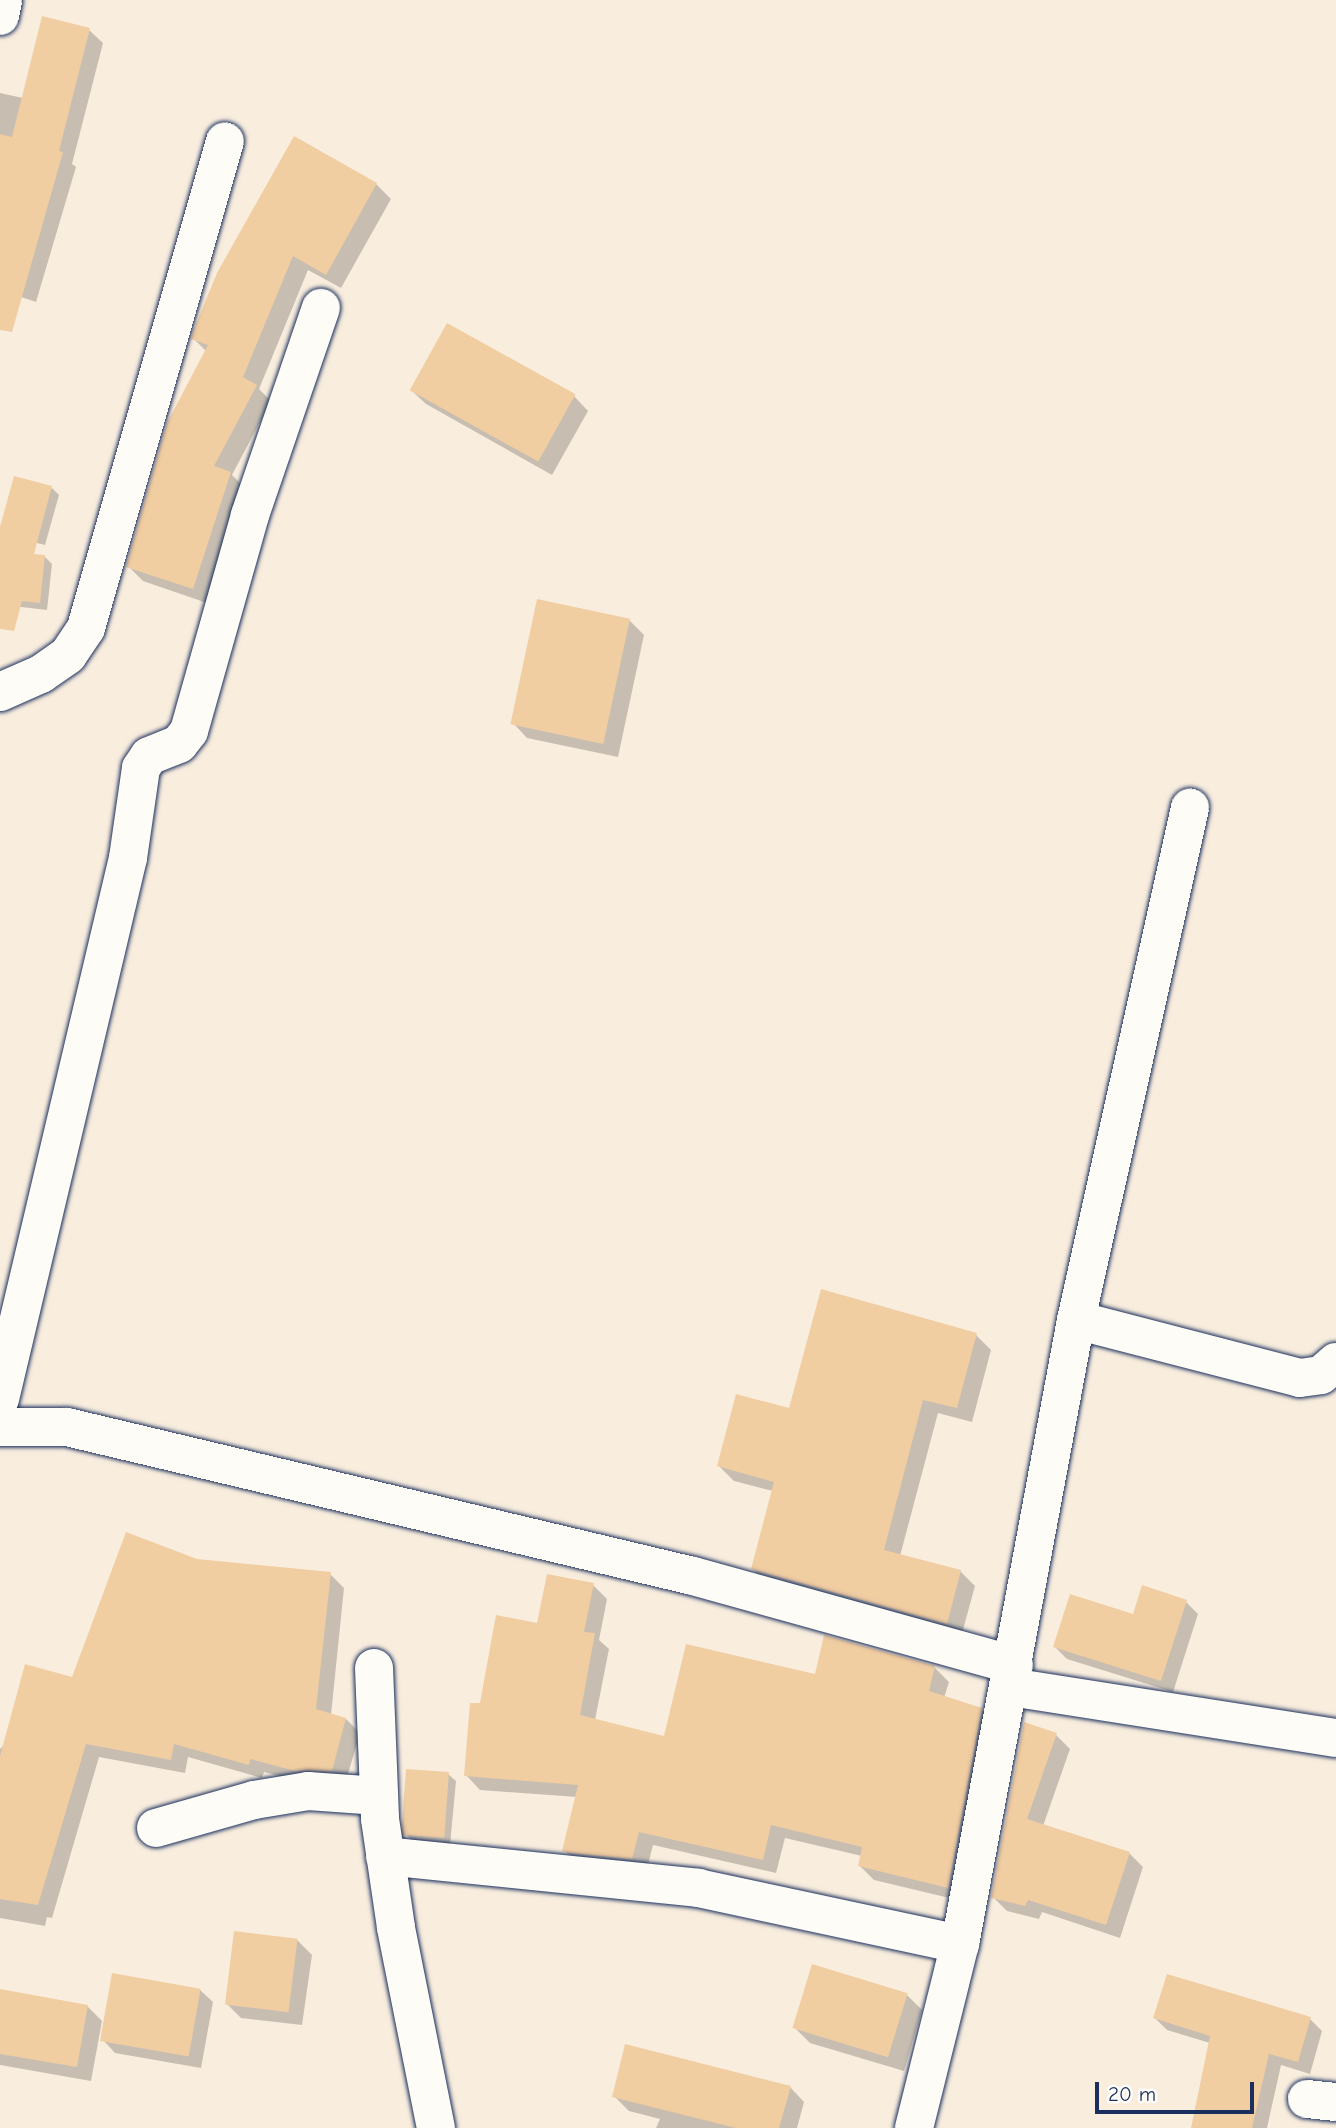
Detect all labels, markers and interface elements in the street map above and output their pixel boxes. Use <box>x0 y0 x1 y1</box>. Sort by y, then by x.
scale bar <box>1098 2068 1257 2112</box>
text: 20 m <box>1108 2082 1156 2106</box>

